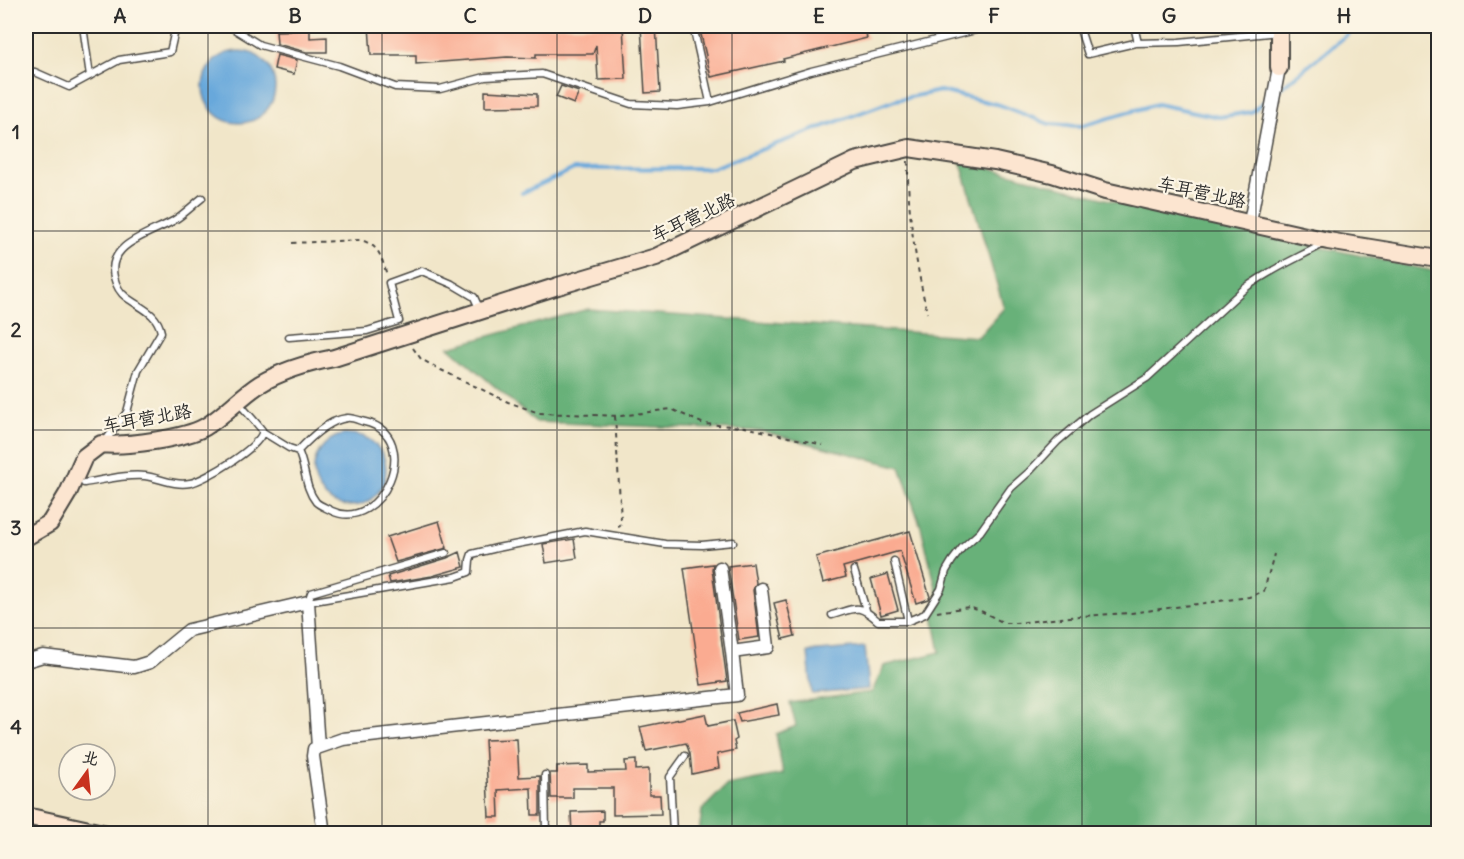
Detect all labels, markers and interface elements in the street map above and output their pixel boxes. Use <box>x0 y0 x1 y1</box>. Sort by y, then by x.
text: A <box>114 3 127 28</box>
text: B <box>288 3 302 28</box>
text: C <box>463 3 477 28</box>
text: D <box>638 3 652 28</box>
text: E <box>813 3 825 28</box>
text: F <box>988 3 1000 28</box>
text: G <box>1162 3 1176 28</box>
text: H <box>1337 3 1351 28</box>
text: 1 <box>12 119 20 144</box>
street label: 车耳营北路 <box>1156 171 1248 213</box>
street label: 车耳营北路 <box>647 188 739 246</box>
text: 2 <box>11 317 22 342</box>
street label: 车耳营北路 <box>101 399 193 437</box>
text: 3 <box>10 515 22 540</box>
text: 4 <box>10 714 22 739</box>
north arrow <box>57 742 117 802</box>
text: 北 <box>81 746 101 769</box>

